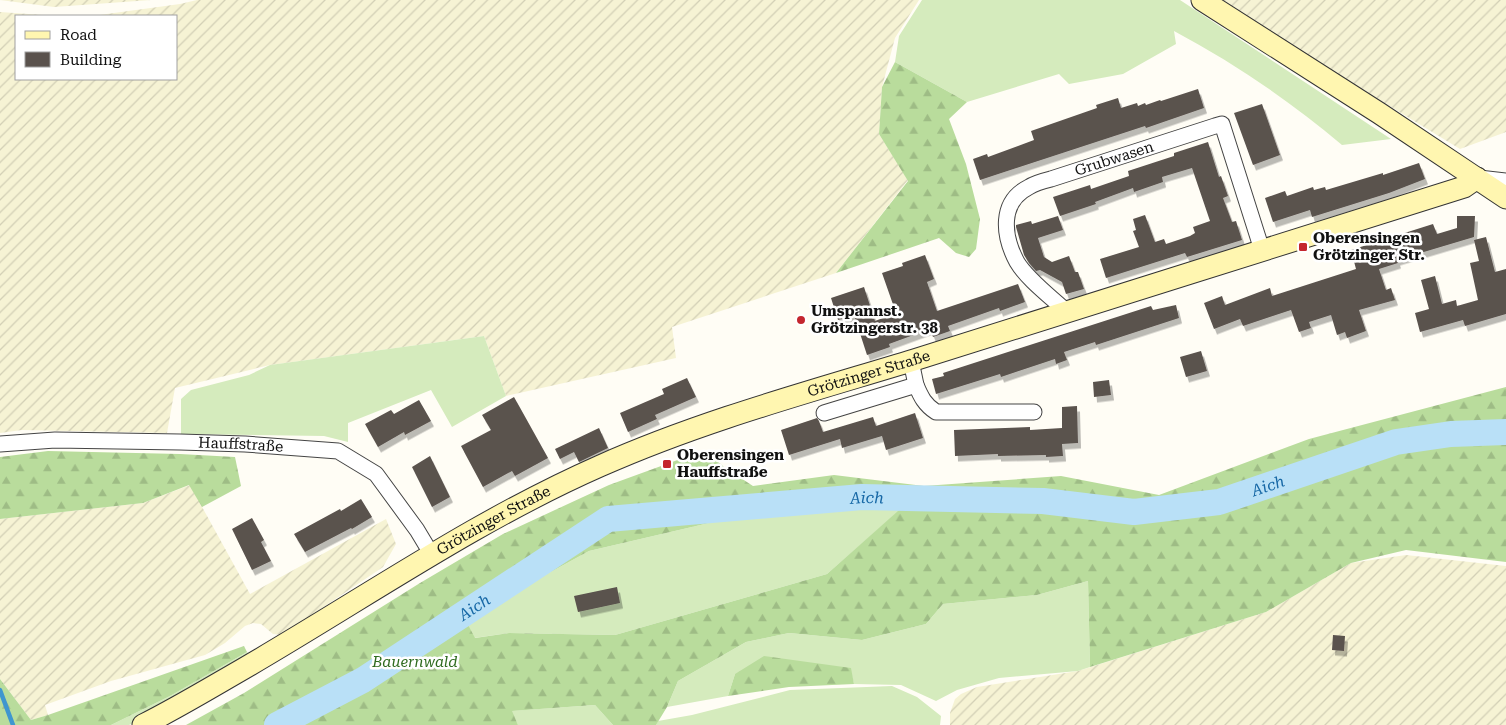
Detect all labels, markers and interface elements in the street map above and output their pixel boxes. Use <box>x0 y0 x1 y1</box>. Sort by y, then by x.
legend <box>15 15 178 80</box>
text: Road <box>60 26 97 44</box>
text: Building <box>60 51 122 69</box>
street label: Grubwasen <box>1072 137 1156 180</box>
place label: Oberensingen Grötzinger Str. <box>1313 229 1425 264</box>
marker: Oberensingen Grötzinger Str. <box>1297 241 1309 253</box>
place label: Umspannst. Grötzingerstr. 38 <box>811 302 939 337</box>
marker: Umspannst. Grötzingerstr. 38 <box>795 314 807 326</box>
street label: Grötzinger Straße <box>805 346 932 400</box>
street label: Hauffstraße <box>198 434 284 456</box>
place label: Oberensingen Hauffstraße <box>677 446 784 481</box>
marker: Oberensingen Hauffstraße <box>661 458 673 470</box>
water label: Aich <box>1248 471 1287 501</box>
street label: Grötzinger Straße <box>433 482 553 559</box>
water label: Aich <box>848 488 884 508</box>
water label: Aich <box>454 590 494 625</box>
park label: Bauernwald <box>371 653 458 671</box>

